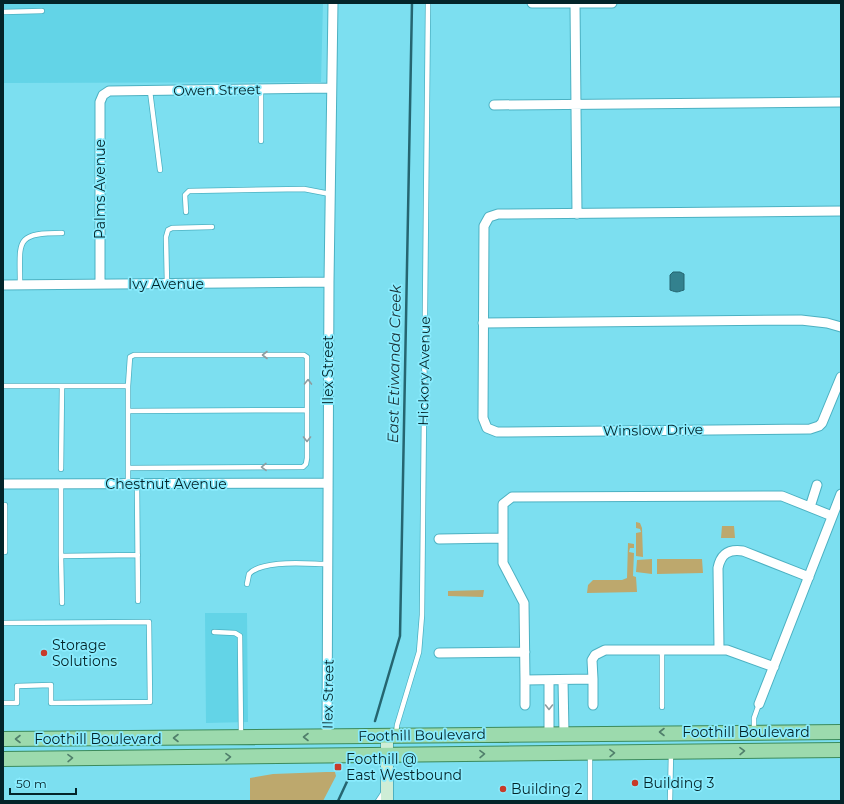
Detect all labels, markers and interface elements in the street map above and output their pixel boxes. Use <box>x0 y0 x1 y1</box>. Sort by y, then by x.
street label: Owen Street <box>173 80 261 100</box>
street label: Palms Avenue <box>91 139 109 239</box>
street label: Ivy Avenue <box>128 275 204 293</box>
water label: East Etiwanda Creek <box>383 283 405 443</box>
street label: Hickory Avenue <box>414 316 434 426</box>
street label: Ilex Street <box>319 335 337 405</box>
one-way arrow <box>262 351 268 359</box>
one-way arrow <box>303 379 312 385</box>
street label: Winslow Drive <box>603 420 703 440</box>
one-way arrow <box>303 436 311 442</box>
one-way arrow <box>261 463 267 471</box>
street label: Chestnut Avenue <box>105 475 227 493</box>
place label: Storage Solutions <box>52 636 117 670</box>
marker: Storage Solutions <box>39 648 49 658</box>
street label: Ilex Street <box>318 659 338 729</box>
one-way arrow <box>545 704 553 710</box>
street label: Foothill Boulevard <box>682 723 810 741</box>
street label: Foothill Boulevard <box>358 725 486 745</box>
one-way arrow <box>659 728 665 737</box>
street label: Foothill Boulevard <box>34 730 162 748</box>
one-way arrow <box>303 733 309 741</box>
one-way arrow <box>173 734 179 742</box>
one-way arrow <box>15 735 21 743</box>
one-way arrow <box>739 747 745 755</box>
one-way arrow <box>609 749 615 757</box>
place label: Foothill @ East Westbound <box>346 750 462 784</box>
one-way arrow <box>479 750 485 758</box>
one-way arrow <box>225 752 231 761</box>
one-way arrow <box>67 754 73 762</box>
marker: Foothill @ East Westbound <box>333 762 343 772</box>
scale bar <box>10 770 76 796</box>
place label: Building 3 <box>643 774 714 792</box>
text: 50 m <box>16 776 47 791</box>
marker: Building 3 <box>630 778 640 788</box>
place label: Building 2 <box>511 780 582 798</box>
marker: Building 2 <box>498 784 508 794</box>

